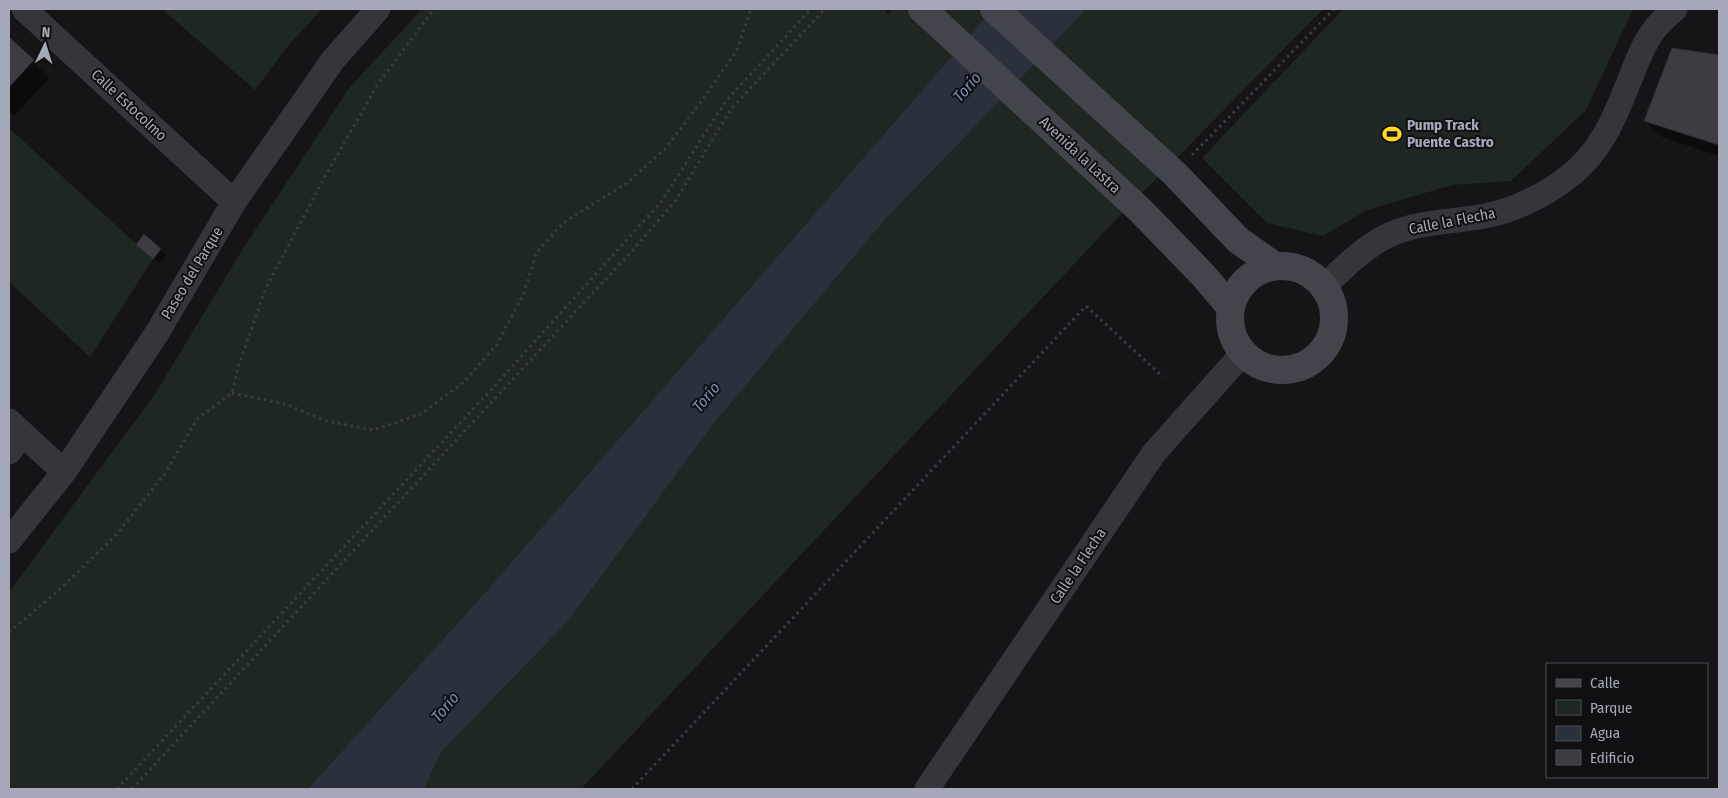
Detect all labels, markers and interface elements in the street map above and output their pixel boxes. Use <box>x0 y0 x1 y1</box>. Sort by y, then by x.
north arrow <box>20 20 70 70</box>
text: N <box>41 24 51 41</box>
street label: Calle Estocolmo <box>87 65 171 145</box>
water label: Torío <box>949 68 985 106</box>
street label: Avenida la Lastra <box>1036 113 1124 197</box>
place label: Pump Track Puente Castro <box>1407 116 1494 151</box>
sports icon: Pump Track Puente Castro <box>1381 123 1403 145</box>
street label: Calle la Flecha <box>1407 204 1497 238</box>
street label: Paseo del Parque <box>157 223 227 323</box>
water label: Torío <box>688 378 724 416</box>
street label: Calle la Flecha <box>1046 525 1110 607</box>
legend <box>1546 663 1708 778</box>
text: Calle <box>1590 674 1620 692</box>
water label: Torío <box>427 688 463 726</box>
text: Parque <box>1590 699 1633 717</box>
text: Agua <box>1590 724 1620 742</box>
text: Edificio <box>1590 749 1635 767</box>

